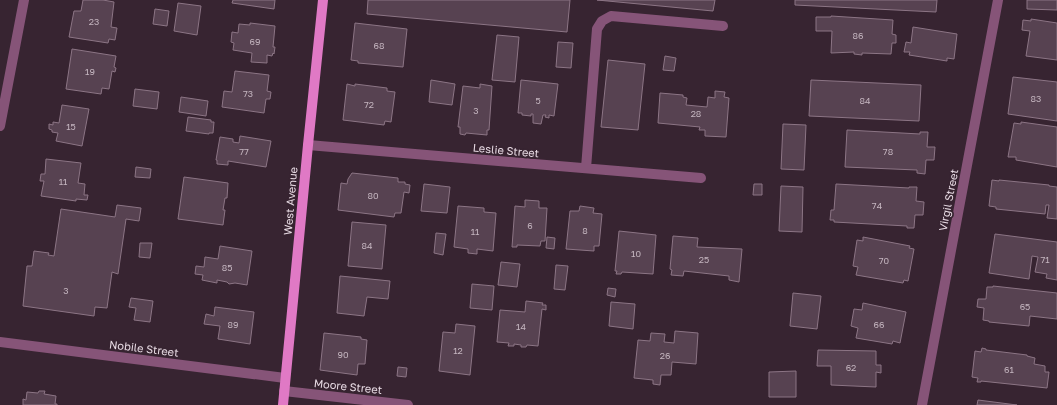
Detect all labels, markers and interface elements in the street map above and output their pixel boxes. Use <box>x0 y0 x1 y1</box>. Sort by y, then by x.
house number: 23 <box>89 16 99 27</box>
house number: 86 <box>853 30 863 41</box>
house number: 69 <box>250 36 260 47</box>
house number: 68 <box>374 40 384 51</box>
house number: 19 <box>85 66 95 77</box>
house number: 73 <box>243 88 253 99</box>
house number: 83 <box>1031 93 1041 104</box>
house number: 5 <box>535 95 541 106</box>
house number: 84 <box>860 95 871 106</box>
house number: 72 <box>364 99 374 110</box>
house number: 3 <box>473 105 479 116</box>
house number: 28 <box>691 108 701 119</box>
house number: 15 <box>66 121 76 132</box>
street label: Leslie Street <box>472 141 540 159</box>
house number: 77 <box>239 146 249 157</box>
house number: 78 <box>883 146 893 157</box>
street label: West Avenue <box>281 166 299 236</box>
street label: Virgil Street <box>936 168 960 232</box>
house number: 11 <box>59 176 68 187</box>
house number: 80 <box>367 190 379 201</box>
house number: 74 <box>872 200 883 211</box>
house number: 6 <box>527 220 533 231</box>
house number: 8 <box>582 225 588 236</box>
house number: 11 <box>471 226 480 237</box>
house number: 84 <box>362 240 373 251</box>
house number: 10 <box>631 248 641 259</box>
house number: 25 <box>699 254 709 265</box>
house number: 71 <box>1040 254 1050 265</box>
house number: 70 <box>879 255 890 266</box>
house number: 85 <box>222 262 232 273</box>
house number: 3 <box>63 285 69 296</box>
house number: 65 <box>1020 301 1030 312</box>
house number: 89 <box>228 319 238 330</box>
house number: 66 <box>874 319 884 330</box>
house number: 14 <box>516 321 526 332</box>
street label: Nobile Street <box>109 337 179 359</box>
house number: 12 <box>453 345 463 356</box>
house number: 90 <box>337 349 349 360</box>
house number: 26 <box>660 350 670 361</box>
house number: 62 <box>846 362 856 373</box>
house number: 61 <box>1004 364 1015 375</box>
street label: Moore Street <box>313 376 383 396</box>

